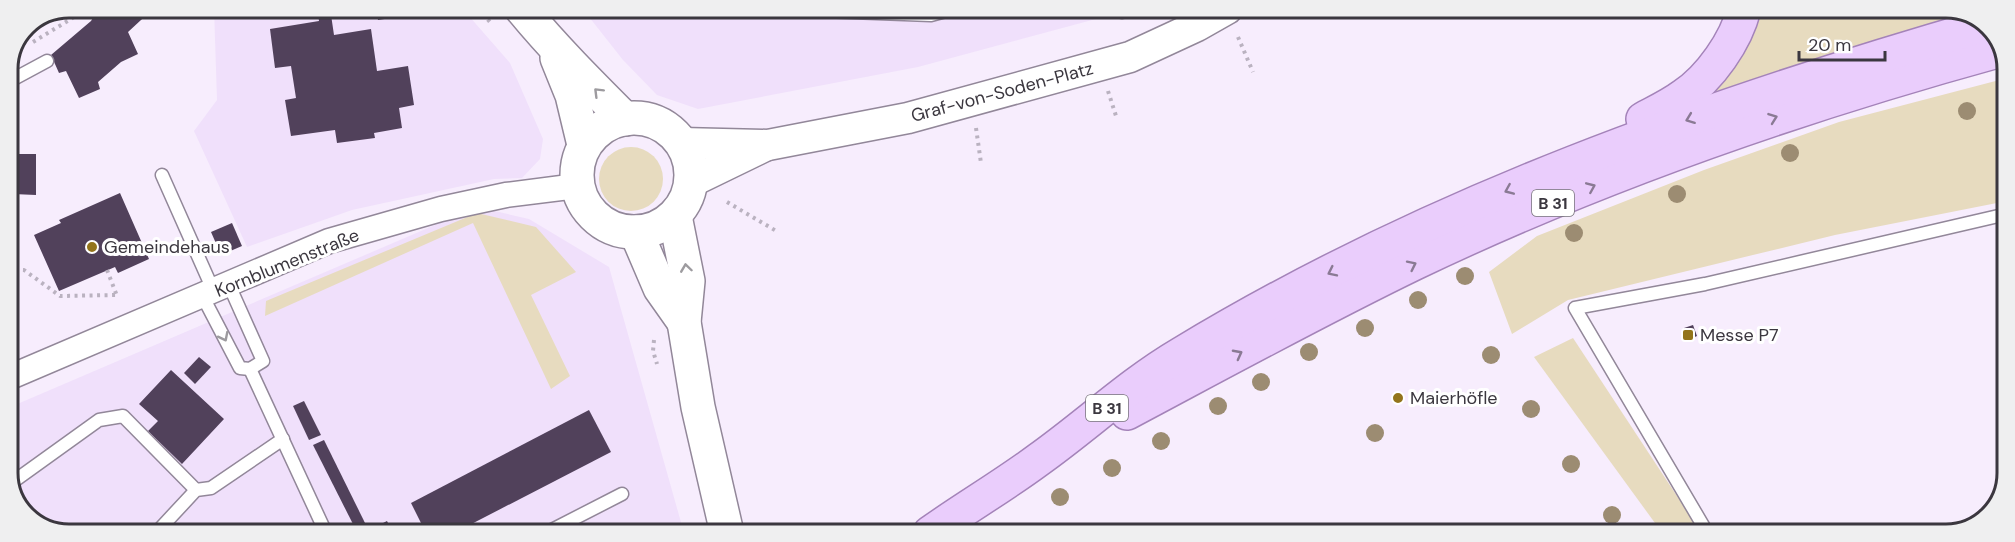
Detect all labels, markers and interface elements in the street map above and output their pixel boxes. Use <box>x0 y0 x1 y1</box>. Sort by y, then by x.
scale bar <box>1799 24 1884 62</box>
text: 20 m <box>1808 33 1851 57</box>
street label: Graf-von-Soden-Platz <box>908 56 1096 128</box>
one-way arrow <box>594 89 605 99</box>
one-way arrow <box>1686 111 1696 124</box>
one-way arrow <box>1767 113 1778 126</box>
one-way arrow <box>1505 183 1516 195</box>
one-way arrow <box>1585 183 1596 195</box>
road number: B 31 <box>1532 190 1574 216</box>
street label: Kornblumenstraße <box>211 223 363 303</box>
place label: Gemeindehaus <box>104 235 230 259</box>
marker: Gemeindehaus <box>85 240 99 254</box>
one-way arrow <box>1406 261 1417 273</box>
one-way arrow <box>680 264 693 274</box>
one-way arrow <box>1328 264 1339 276</box>
place label: Messe P7 <box>1700 323 1779 347</box>
marker: Messe P7 <box>1681 328 1695 342</box>
one-way arrow <box>216 331 228 342</box>
one-way arrow <box>1232 350 1243 361</box>
place label: Maierhöfle <box>1410 386 1498 410</box>
marker: Maierhöfle <box>1391 391 1405 405</box>
road number: B 31 <box>1086 395 1128 421</box>

